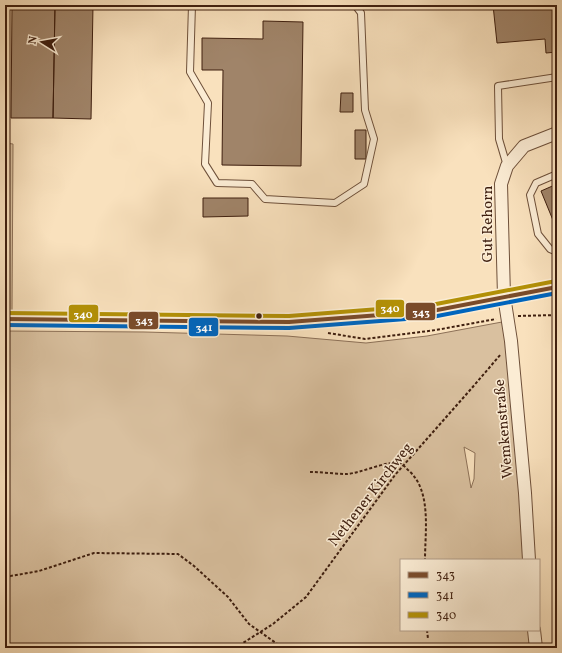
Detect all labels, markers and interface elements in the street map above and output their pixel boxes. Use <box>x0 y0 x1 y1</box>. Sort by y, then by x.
north arrow <box>22 22 62 62</box>
text: N <box>26 35 42 46</box>
street label: Gut Rehorn <box>478 185 499 262</box>
line badge: 340 <box>375 299 405 318</box>
text: 340 <box>381 302 400 317</box>
line badge: 343 <box>405 302 436 321</box>
line badge: 340 <box>68 304 99 323</box>
text: 343 <box>412 306 430 321</box>
text: 340 <box>74 308 93 323</box>
line badge: 343 <box>128 311 159 330</box>
unlabelled marker <box>254 311 264 321</box>
text: 343 <box>135 314 153 329</box>
line badge: 341 <box>188 317 219 337</box>
text: 341 <box>196 321 212 336</box>
street label: Wemkenstraße <box>490 378 519 479</box>
street label: Nethener Kirchweg <box>324 438 419 551</box>
legend <box>400 559 540 631</box>
text: 343 <box>436 568 455 584</box>
text: 341 <box>436 588 454 604</box>
text: 340 <box>436 608 456 624</box>

